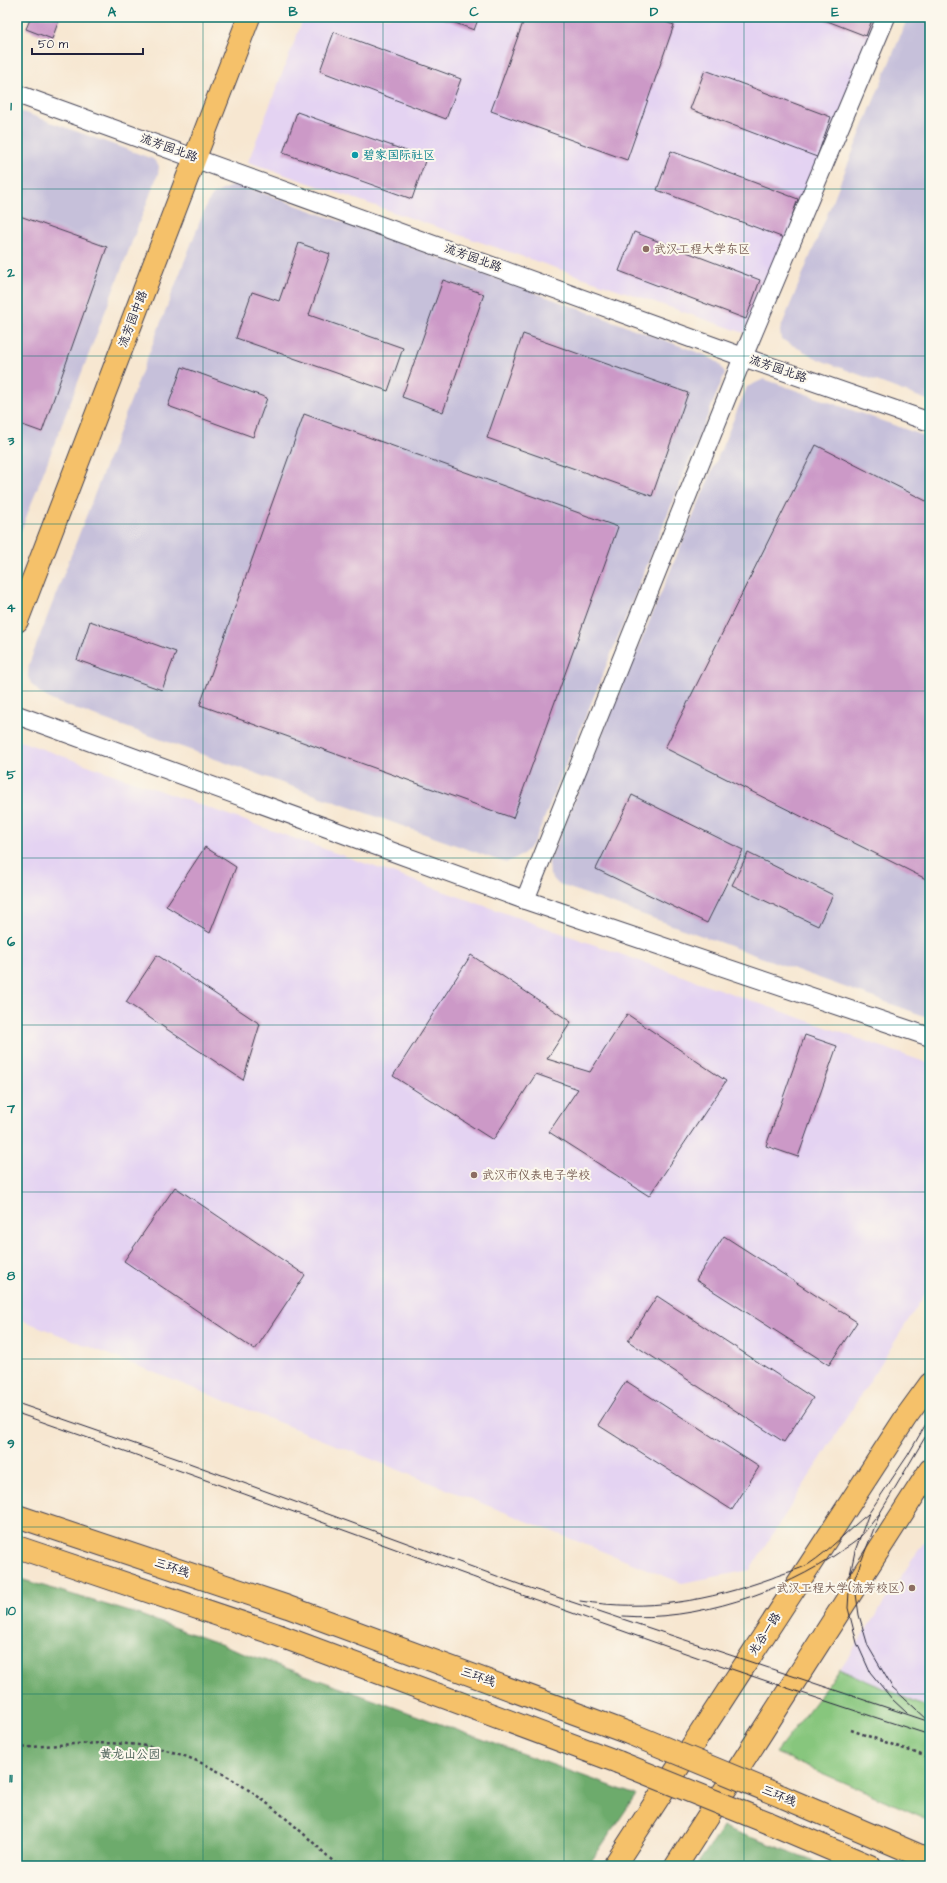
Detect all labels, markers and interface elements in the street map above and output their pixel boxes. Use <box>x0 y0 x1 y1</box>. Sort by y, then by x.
text: A <box>108 3 117 21</box>
text: B <box>288 3 298 21</box>
text: C <box>469 3 479 21</box>
text: D <box>650 3 659 21</box>
text: E <box>831 3 839 21</box>
scale bar <box>32 30 143 56</box>
text: 50 m <box>38 36 69 53</box>
text: 1 <box>10 97 12 115</box>
street label: 流芳园北路 <box>138 130 200 166</box>
place label: 碧家国际社区 <box>363 147 435 164</box>
marker: 碧家国际社区 <box>350 150 360 160</box>
street label: 流芳园北路 <box>442 240 504 276</box>
place label: 武汉工程大学东区 <box>654 241 750 258</box>
marker: 武汉工程大学东区 <box>641 244 651 254</box>
text: 2 <box>6 264 15 282</box>
street label: 流芳园中路 <box>114 288 152 350</box>
street label: 流芳园北路 <box>747 351 809 387</box>
text: 3 <box>7 432 15 450</box>
text: 4 <box>7 599 16 617</box>
text: 5 <box>6 766 16 784</box>
text: 6 <box>7 933 16 951</box>
text: 7 <box>6 1100 16 1118</box>
place label: 武汉市仪表电子学校 <box>482 1167 590 1184</box>
marker: 武汉市仪表电子学校 <box>469 1170 479 1180</box>
text: 8 <box>7 1267 16 1285</box>
text: 9 <box>7 1435 15 1453</box>
street label: 三环线 <box>152 1554 192 1582</box>
place label: 武汉工程大学(流芳校区) <box>776 1580 904 1597</box>
marker: 武汉工程大学(流芳校区) <box>907 1583 917 1593</box>
text: 10 <box>6 1602 17 1620</box>
street label: 光谷一路 <box>745 1609 785 1659</box>
street label: 三环线 <box>458 1663 498 1691</box>
park label: 黄龙山公园 <box>100 1746 160 1763</box>
text: 11 <box>9 1769 13 1787</box>
street label: 三环线 <box>759 1781 799 1811</box>

